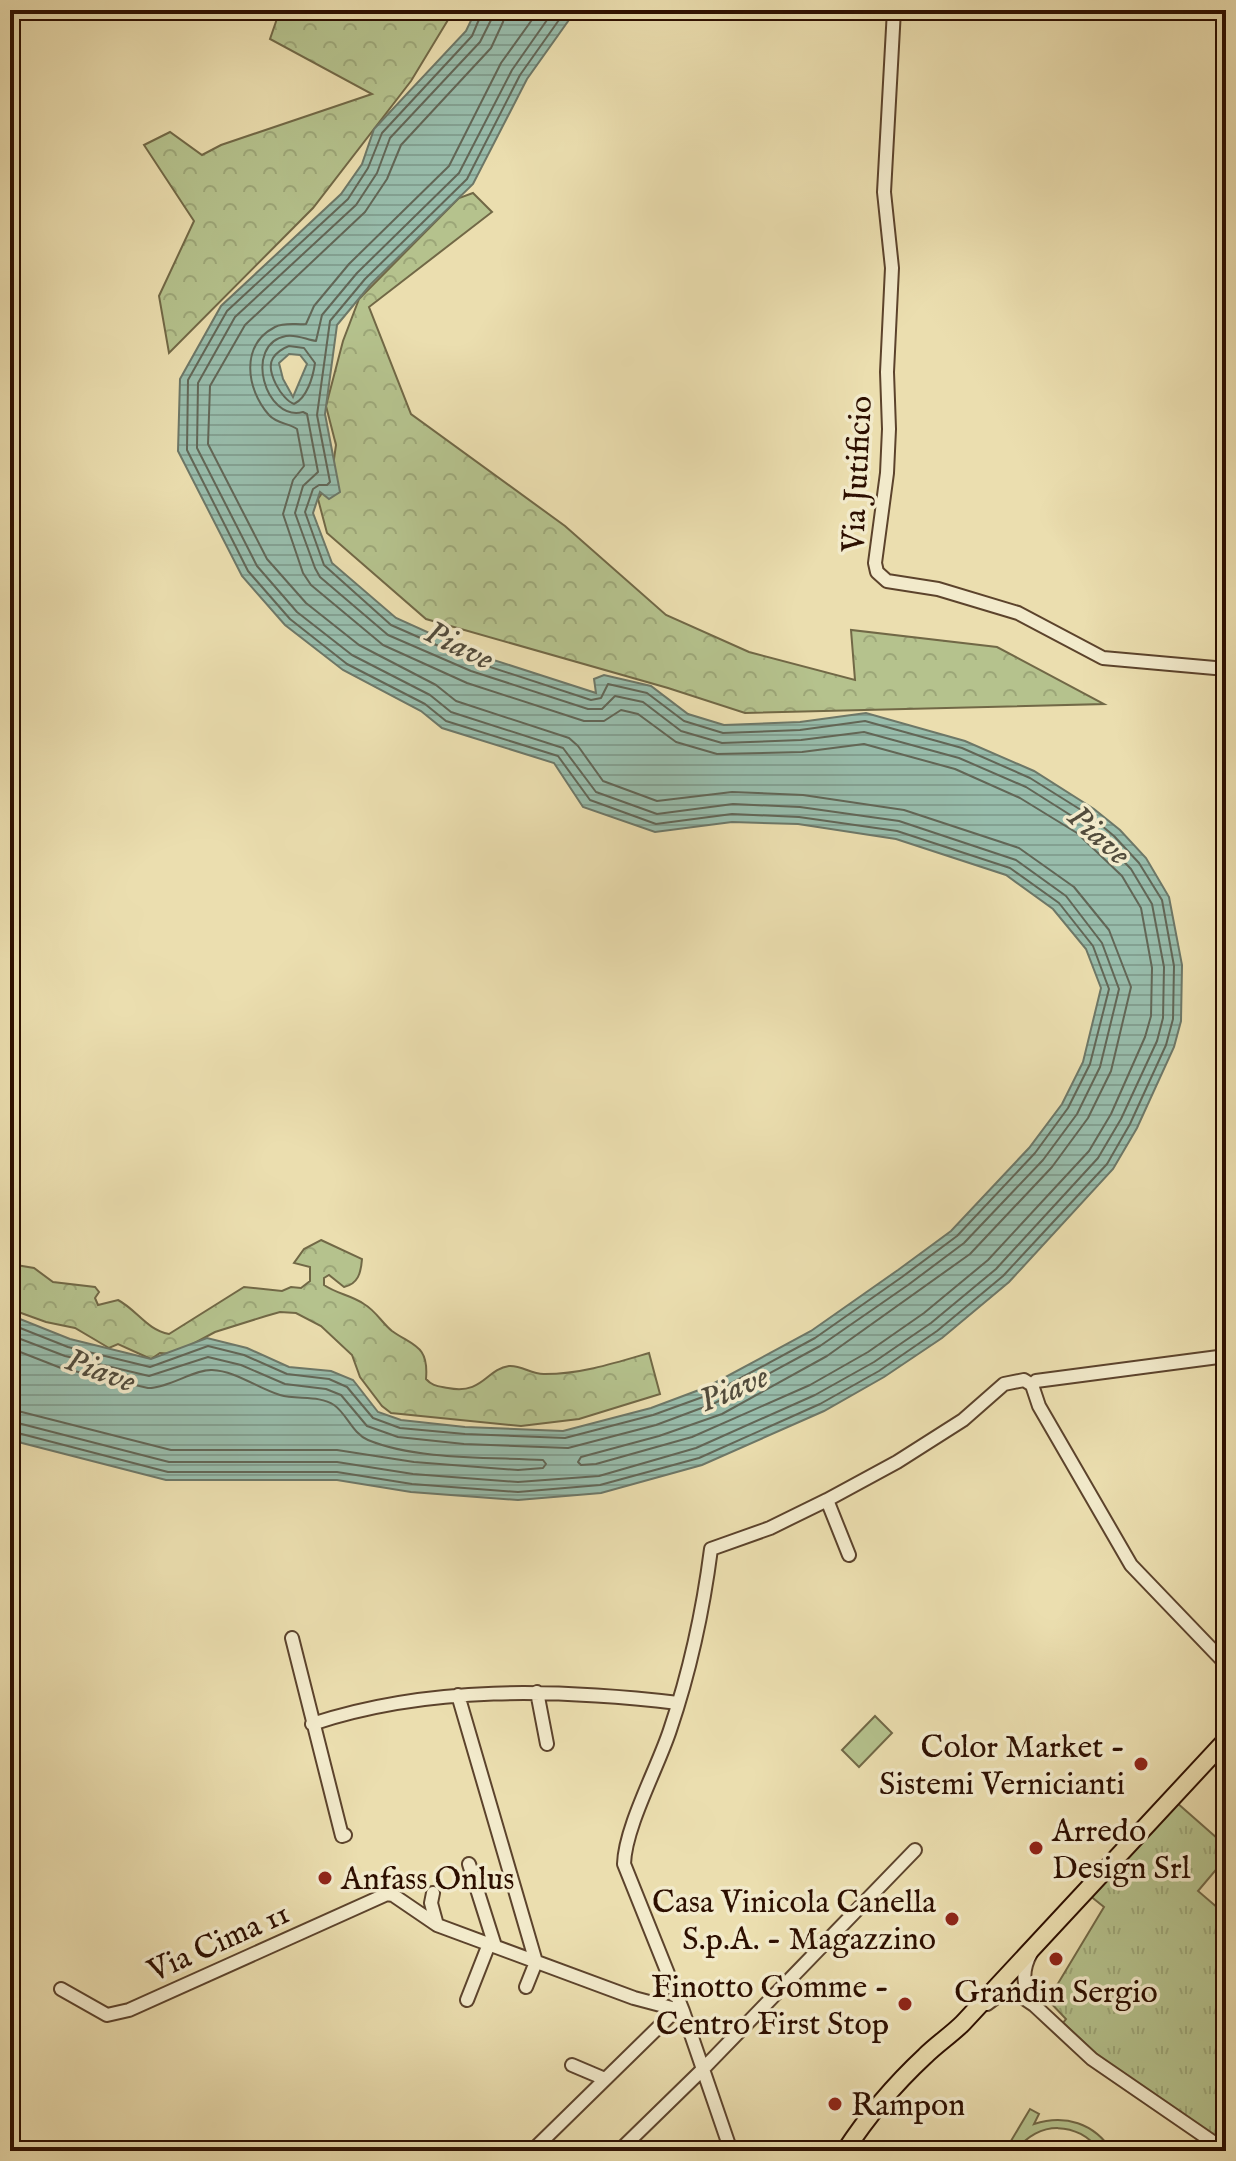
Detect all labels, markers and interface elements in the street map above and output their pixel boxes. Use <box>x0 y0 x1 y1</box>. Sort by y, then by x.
street label: Via Jutificio <box>834 395 883 554</box>
water label: Piave <box>417 611 501 682</box>
water label: Piave <box>1057 796 1140 876</box>
water label: Piave <box>59 1339 142 1404</box>
water label: Piave <box>693 1355 776 1423</box>
place label: Color Market - Sistemi Vernicianti <box>879 1728 1125 1806</box>
marker: Color Market - Sistemi Vernicianti <box>1132 1755 1150 1773</box>
place label: Arredo Design Srl <box>1051 1812 1191 1890</box>
marker: Arredo Design Srl <box>1027 1839 1045 1857</box>
place label: Anfass Onlus <box>340 1860 515 1901</box>
marker: Anfass Onlus <box>316 1869 334 1887</box>
place label: Casa Vinicola Canella S.p.A. - Magazzino <box>652 1883 936 1961</box>
street label: Via Cima 11 <box>141 1894 296 1993</box>
marker: Casa Vinicola Canella S.p.A. - Magazzino <box>943 1910 961 1928</box>
marker: Grandin Sergio <box>1047 1950 1065 1968</box>
place label: Finotto Gomme - Centro First Stop <box>651 1968 889 2046</box>
place label: Grandin Sergio <box>954 1973 1158 2014</box>
marker: Finotto Gomme - Centro First Stop <box>896 1995 914 2013</box>
place label: Rampon <box>851 2086 965 2127</box>
marker: Rampon <box>826 2095 844 2113</box>

